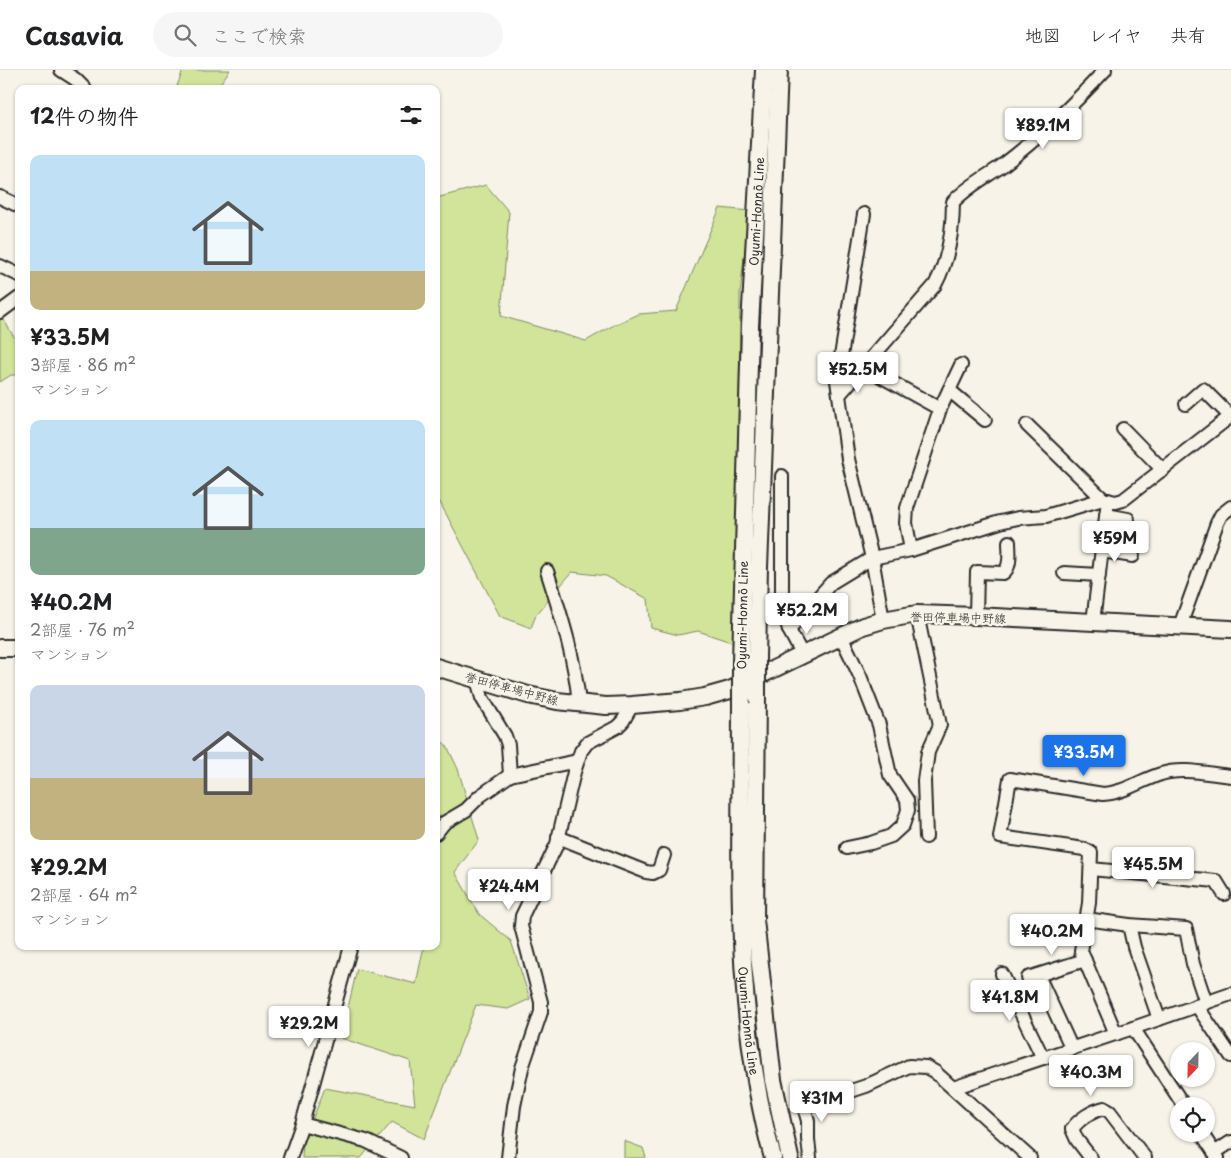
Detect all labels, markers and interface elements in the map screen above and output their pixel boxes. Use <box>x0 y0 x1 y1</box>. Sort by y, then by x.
search box <box>153 12 503 57</box>
text: Casavia <box>25 17 123 53</box>
icon: search <box>171 21 199 49</box>
text: ここで検索 <box>211 21 306 49</box>
text: 地図 <box>1025 21 1061 48</box>
text: レイヤ <box>1089 21 1142 48</box>
text: 共有 <box>1170 21 1206 48</box>
text: 12件の物件 <box>30 99 139 131</box>
icon: filters <box>397 101 425 129</box>
pin: ¥89.1M <box>1002 108 1084 150</box>
text: ¥89.1M <box>1016 112 1070 136</box>
street label: Oyumi-Honnō Line <box>744 156 768 266</box>
icon: home <box>183 188 273 278</box>
text: ¥33.5M <box>30 320 110 352</box>
text: 3部屋 · 86 m² <box>30 352 136 376</box>
pin: ¥52.5M <box>817 352 899 394</box>
text: ¥52.5M <box>828 356 888 380</box>
text: マンション <box>30 376 109 400</box>
icon: home <box>183 453 273 543</box>
pin: ¥59M <box>1085 520 1145 563</box>
text: ¥59M <box>1093 525 1137 549</box>
street label: Oyumi-Honnō Line <box>732 560 752 670</box>
text: ¥40.2M <box>30 585 112 617</box>
pin: ¥52.2M <box>766 592 848 635</box>
text: ¥52.2M <box>776 597 838 621</box>
street label: 誉田停車場中野線 <box>910 607 1006 627</box>
text: 2部屋 · 76 m² <box>30 617 135 641</box>
text: マンション <box>30 641 109 665</box>
street label: 誉田停車場中野線 <box>463 667 561 709</box>
icon: home <box>183 718 273 808</box>
pin: ¥33.5M <box>1043 734 1125 777</box>
text: ¥33.5M <box>1054 739 1114 763</box>
pin: ¥45.5M <box>1112 846 1194 889</box>
text: ¥29.2M <box>30 850 107 882</box>
text: ¥45.5M <box>1123 851 1183 875</box>
pin: ¥24.4M <box>468 868 550 911</box>
text: ¥24.4M <box>479 873 539 897</box>
text: 2部屋 · 64 m² <box>30 882 138 906</box>
text: マンション <box>30 906 109 930</box>
pin: ¥40.2M <box>1011 914 1093 956</box>
text: ¥40.2M <box>1021 918 1083 942</box>
street label: Oyumi-Honnō Line <box>734 966 764 1076</box>
pin: ¥41.8M <box>969 980 1051 1022</box>
text: ¥41.8M <box>981 984 1039 1008</box>
pin: ¥29.2M <box>268 1006 350 1048</box>
text: ¥29.2M <box>280 1010 338 1034</box>
north arrow <box>1170 1042 1215 1088</box>
map controls <box>1170 1042 1215 1142</box>
pin: ¥40.3M <box>1050 1054 1132 1097</box>
text: ¥40.3M <box>1060 1059 1122 1083</box>
pin: ¥31M <box>792 1080 852 1123</box>
text: ¥31M <box>801 1085 843 1109</box>
button: locate <box>1170 1097 1215 1142</box>

